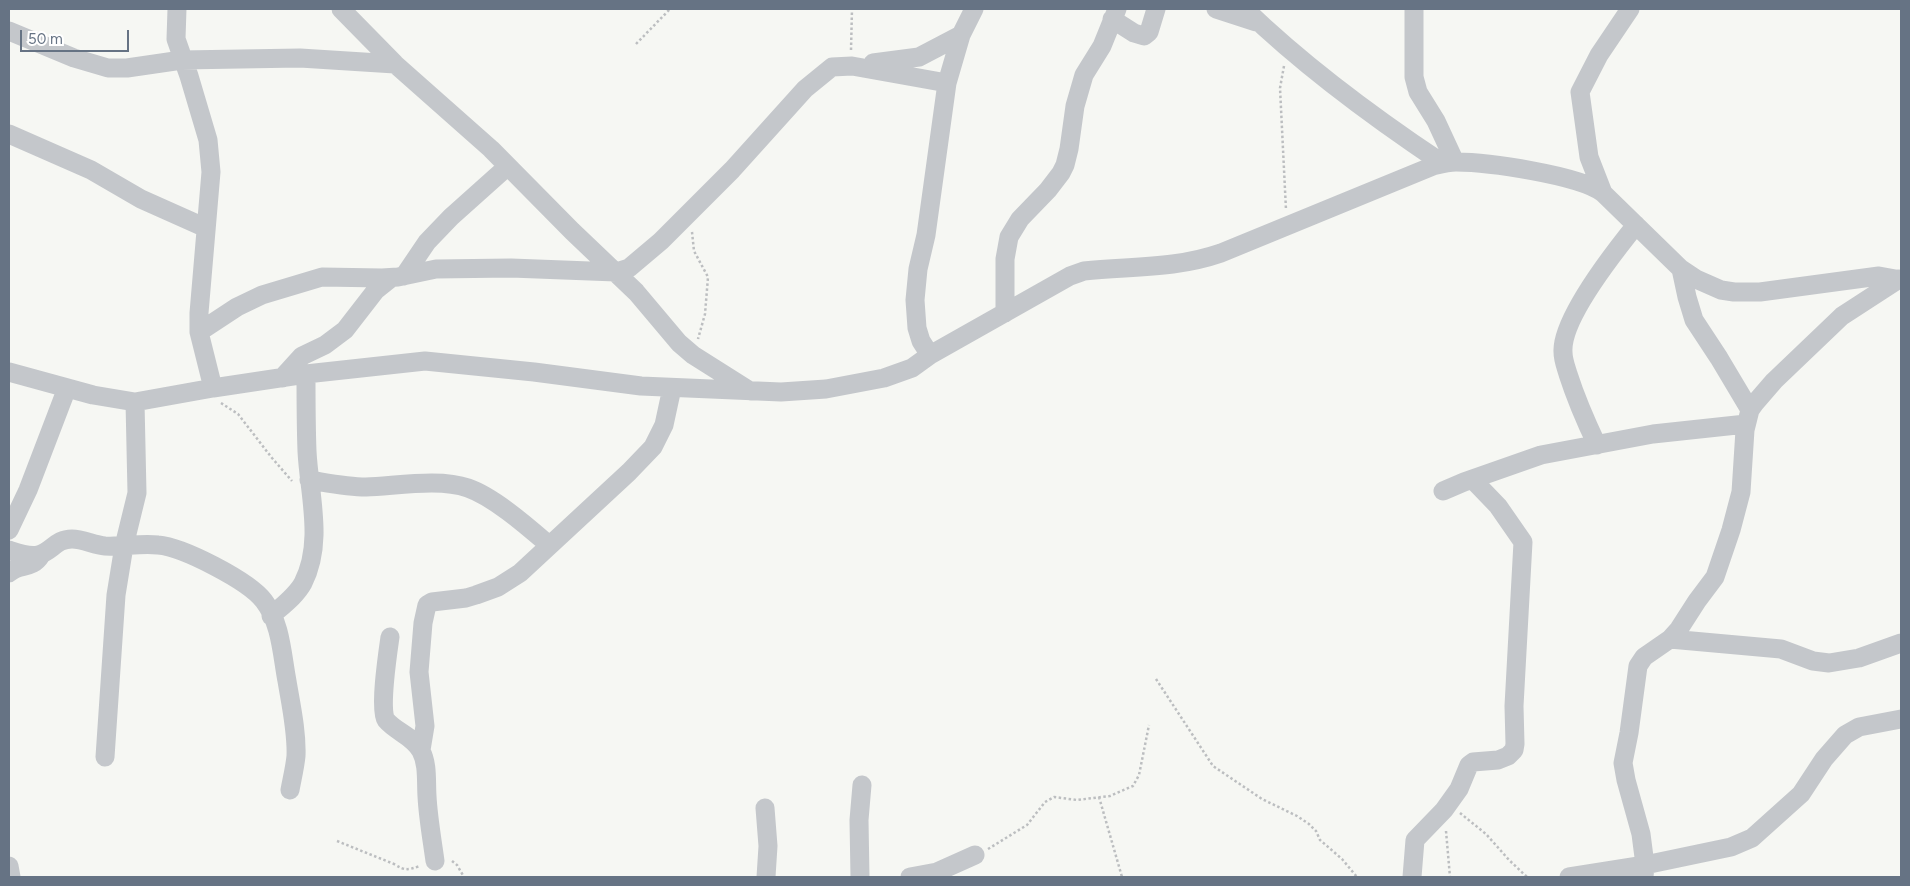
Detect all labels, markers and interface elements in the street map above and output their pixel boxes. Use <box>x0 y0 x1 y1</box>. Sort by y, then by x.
scale bar <box>22 20 131 52</box>
text: 50 m <box>28 30 63 48</box>

